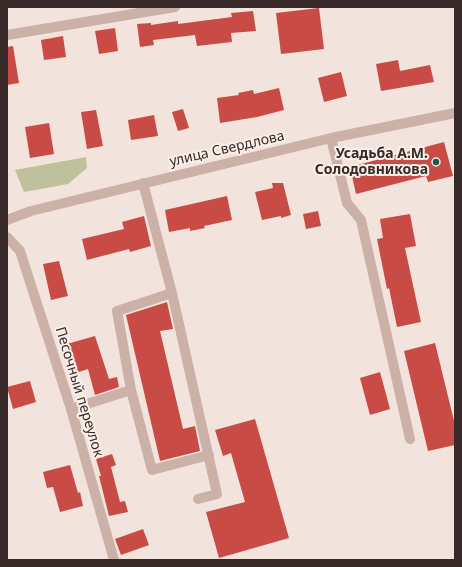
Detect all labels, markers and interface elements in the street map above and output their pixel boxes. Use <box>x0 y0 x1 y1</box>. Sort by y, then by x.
street label: улица Свердлова <box>168 128 286 170</box>
place label: Усадьба А.М. Солодовникова <box>315 146 428 178</box>
marker: Усадьба А.М. Солодовникова <box>431 157 441 167</box>
street label: Песочный переулок <box>51 325 107 459</box>

